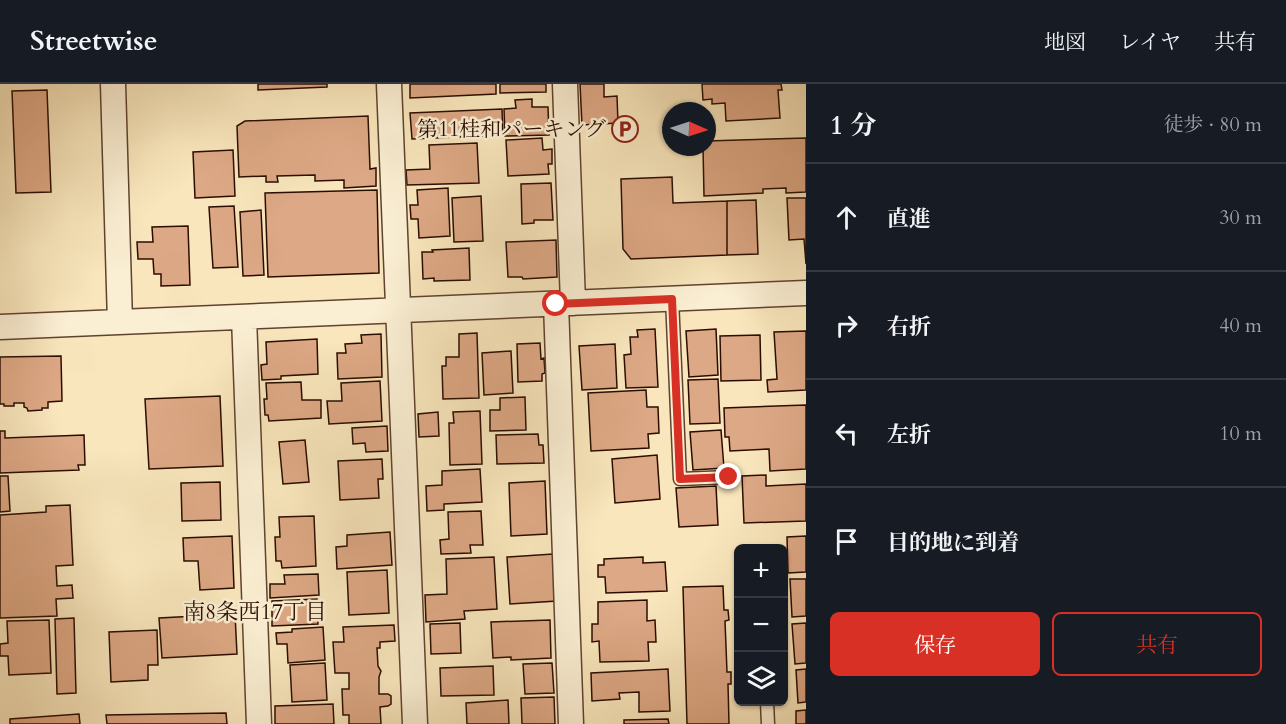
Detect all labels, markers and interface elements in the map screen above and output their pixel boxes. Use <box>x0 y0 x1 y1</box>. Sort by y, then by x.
text: Streetwise <box>30 22 158 60</box>
text: 地図 <box>1044 28 1086 57</box>
text: レイヤ <box>1119 28 1181 57</box>
text: 共有 <box>1214 28 1256 57</box>
north arrow <box>662 102 716 156</box>
text: 1 分 <box>830 108 876 143</box>
text: 徒歩 · 80 m <box>1163 111 1262 138</box>
parking icon: 第11桂和パーキング <box>610 114 640 144</box>
place label: 第11桂和パーキング <box>417 115 606 144</box>
icon: ahead <box>830 201 863 234</box>
text: 直進 <box>887 204 931 234</box>
text: 30 m <box>1219 204 1262 231</box>
route start <box>542 290 568 316</box>
icon: right <box>830 309 863 342</box>
text: 右折 <box>887 312 931 342</box>
text: 40 m <box>1219 312 1262 339</box>
icon: left <box>830 417 863 450</box>
text: 左折 <box>887 420 931 450</box>
text: 10 m <box>1219 420 1262 447</box>
route end <box>715 463 741 489</box>
icon: arrive <box>830 525 863 558</box>
text: 目的地に到着 <box>887 528 1019 558</box>
map controls <box>734 544 788 706</box>
button: + <box>734 544 788 598</box>
district label: 南8条西17丁目 <box>183 597 327 627</box>
button: − <box>734 598 788 652</box>
button: 保存 <box>830 612 1040 676</box>
button: 共有 <box>1052 612 1262 676</box>
button: layers <box>734 652 788 706</box>

